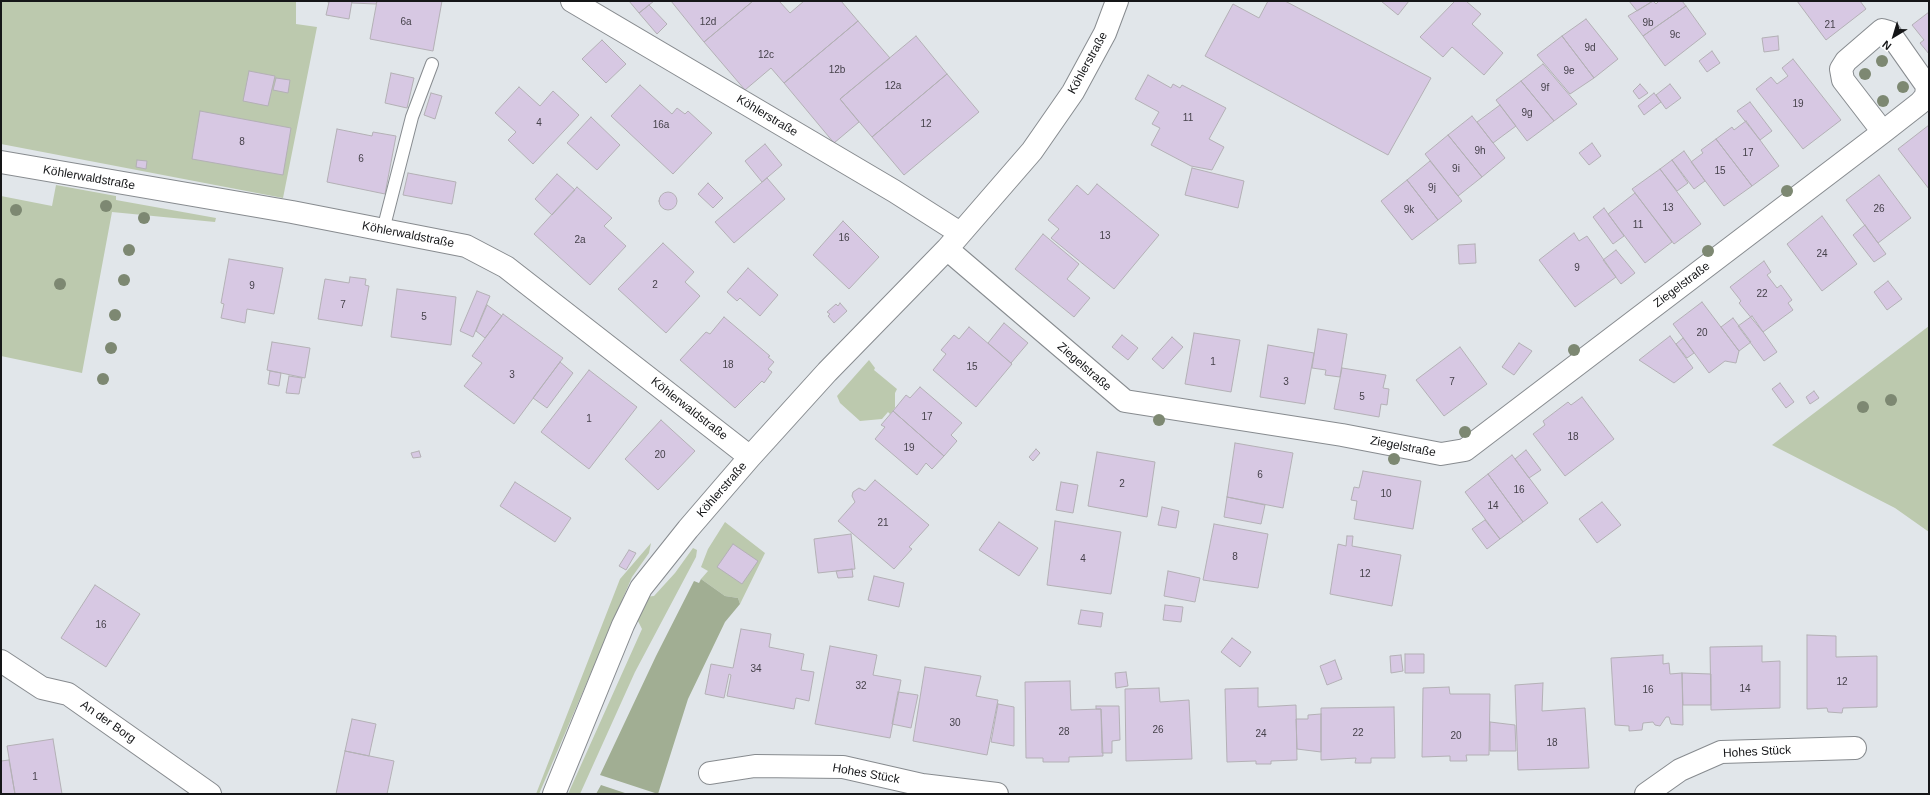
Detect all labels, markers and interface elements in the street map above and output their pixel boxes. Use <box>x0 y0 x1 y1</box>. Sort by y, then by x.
house number: 6a <box>400 16 412 28</box>
house number: 12d <box>700 16 716 28</box>
north arrow <box>1874 16 1914 56</box>
house number: 9b <box>1642 17 1654 29</box>
house number: 21 <box>1824 19 1836 31</box>
street label: Köhlerstraße <box>1065 29 1111 97</box>
house number: 9c <box>1670 29 1680 41</box>
text: N <box>1880 38 1893 53</box>
house number: 9d <box>1584 42 1596 54</box>
house number: 12c <box>758 49 774 61</box>
house number: 12b <box>829 64 845 76</box>
house number: 9e <box>1563 65 1575 77</box>
house number: 12a <box>885 80 901 92</box>
house number: 9f <box>1541 82 1549 94</box>
street label: Köhlerstraße <box>734 92 800 140</box>
house number: 19 <box>1792 98 1804 110</box>
house number: 9g <box>1521 107 1533 119</box>
house number: 11 <box>1183 112 1193 124</box>
house number: 4 <box>536 117 542 129</box>
house number: 12 <box>920 118 932 130</box>
house number: 16a <box>653 119 669 131</box>
house number: 8 <box>239 136 245 148</box>
house number: 9h <box>1474 145 1486 157</box>
house number: 17 <box>1742 147 1754 159</box>
house number: 6 <box>358 153 364 165</box>
street label: Köhlerwaldstraße <box>42 163 136 193</box>
house number: 9i <box>1452 163 1460 175</box>
house number: 15 <box>1714 165 1726 177</box>
house number: 9j <box>1428 182 1436 194</box>
house number: 13 <box>1662 202 1674 214</box>
house number: 26 <box>1873 203 1885 215</box>
house number: 9k <box>1404 204 1414 216</box>
street label: Köhlerwaldstraße <box>361 219 455 251</box>
house number: 11 <box>1633 219 1643 231</box>
house number: 13 <box>1099 230 1111 242</box>
house number: 16 <box>838 232 850 244</box>
house number: 2a <box>574 234 586 246</box>
house number: 24 <box>1816 248 1828 260</box>
street label: Ziegelstraße <box>1651 259 1713 311</box>
house number: 9 <box>1574 262 1580 274</box>
house number: 2 <box>652 279 658 291</box>
house number: 9 <box>249 280 255 292</box>
house number: 22 <box>1756 288 1768 300</box>
house number: 7 <box>340 299 346 311</box>
house number: 5 <box>421 311 427 323</box>
house number: 20 <box>1696 327 1708 339</box>
street label: Ziegelstraße <box>1054 340 1114 394</box>
house number: 1 <box>1210 356 1216 368</box>
house number: 18 <box>722 359 734 371</box>
house number: 15 <box>966 361 978 373</box>
house number: 3 <box>509 369 515 381</box>
street label: Köhlerwaldstraße <box>648 375 730 443</box>
house number: 3 <box>1283 376 1289 388</box>
house number: 7 <box>1449 376 1455 388</box>
house number: 5 <box>1359 391 1365 403</box>
house number: 17 <box>921 411 933 423</box>
house number: 1 <box>586 413 592 425</box>
house number: 18 <box>1567 431 1579 443</box>
street label: Ziegelstraße <box>1369 434 1437 460</box>
house number: 19 <box>903 442 915 454</box>
house number: 20 <box>654 449 666 461</box>
street label: Köhlerstraße <box>694 459 750 521</box>
house number: 6 <box>1257 469 1263 481</box>
house number: 2 <box>1119 478 1125 490</box>
house number: 16 <box>1513 484 1525 496</box>
house number: 10 <box>1380 488 1392 500</box>
house number: 14 <box>1487 500 1499 512</box>
house number: 21 <box>877 517 889 529</box>
house number: 8 <box>1232 551 1238 563</box>
house number: 4 <box>1080 553 1086 565</box>
house number: 12 <box>1359 568 1371 580</box>
house number: 16 <box>95 619 107 631</box>
house number: 34 <box>750 663 762 675</box>
house number: 12 <box>1836 676 1848 688</box>
house number: 32 <box>855 680 867 692</box>
house number: 14 <box>1739 683 1751 695</box>
house number: 16 <box>1642 684 1654 696</box>
street label: An der Borg <box>78 698 138 746</box>
house number: 30 <box>949 717 961 729</box>
house number: 26 <box>1152 724 1164 736</box>
house number: 28 <box>1058 726 1070 738</box>
house number: 22 <box>1352 727 1364 739</box>
house number: 24 <box>1255 728 1267 740</box>
house number: 20 <box>1450 730 1462 742</box>
house number: 18 <box>1546 737 1558 749</box>
street label: Hohes Stück <box>1723 743 1791 761</box>
street label: Hohes Stück <box>831 761 901 787</box>
house number: 1 <box>32 771 38 783</box>

